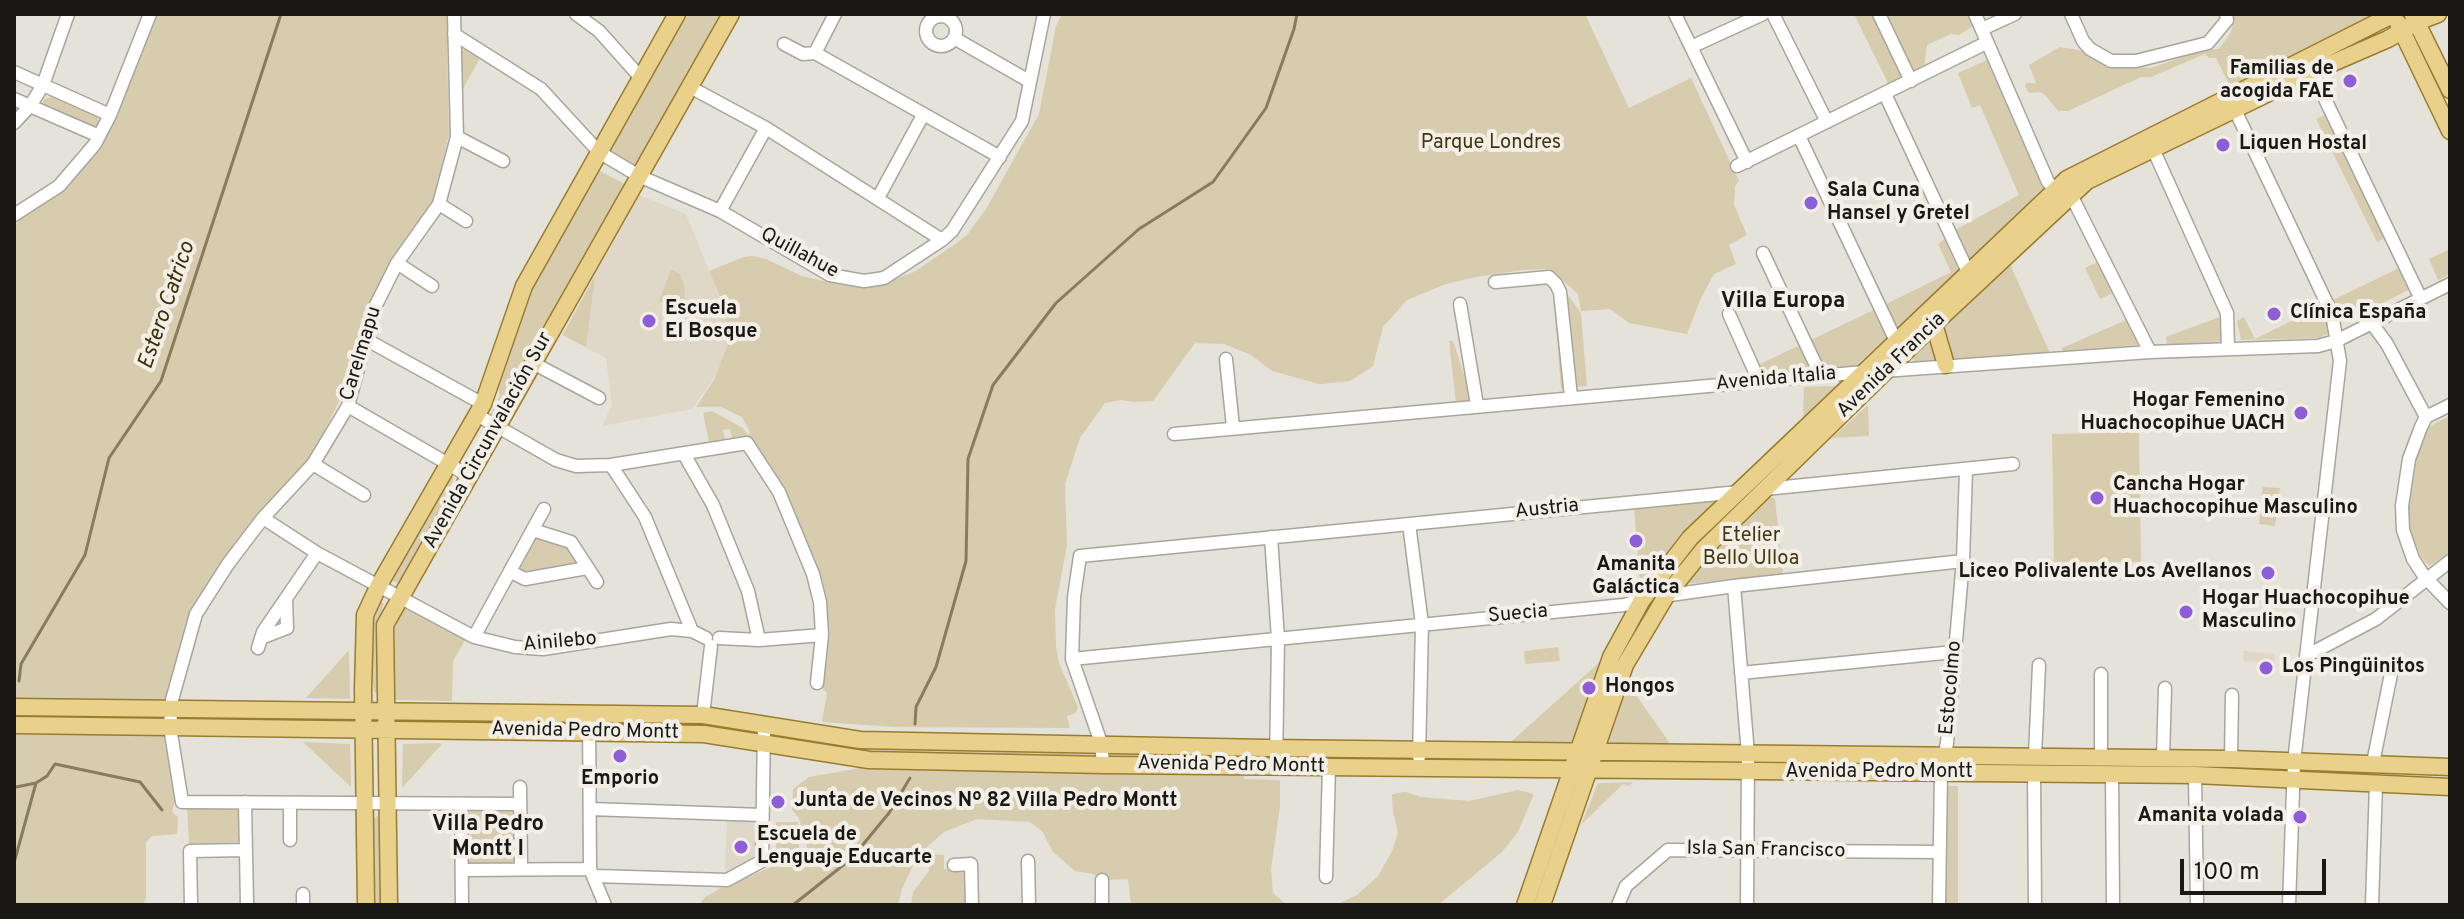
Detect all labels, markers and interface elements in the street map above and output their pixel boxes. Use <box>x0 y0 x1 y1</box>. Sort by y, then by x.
place label: Familias de acogida FAE <box>2220 58 2334 105</box>
marker: Familias de acogida FAE <box>2341 72 2359 90</box>
park label: Parque Londres <box>1421 132 1561 156</box>
place label: Liquen Hostal <box>2239 133 2367 157</box>
marker: Liquen Hostal <box>2214 136 2232 154</box>
place label: Sala Cuna Hansel y Gretel <box>1827 180 1970 227</box>
marker: Sala Cuna Hansel y Gretel <box>1802 194 1820 212</box>
street label: Quillahue <box>756 223 842 285</box>
water label: Estero Catrico <box>134 239 202 373</box>
district label: Villa Europa <box>1721 290 1845 316</box>
place label: Escuela El Bosque <box>665 298 757 345</box>
place label: Clínica España <box>2290 302 2426 326</box>
street label: Carelmapu <box>336 304 388 404</box>
marker: Clínica España <box>2265 305 2283 323</box>
street label: Avenida Francia <box>1833 308 1951 424</box>
marker: Escuela El Bosque <box>640 312 658 330</box>
street label: Avenida Circunvalación Sur <box>419 328 559 554</box>
street label: Avenida Italia <box>1715 363 1837 397</box>
place label: Hogar Femenino Huachocopihue UACH <box>2080 390 2285 437</box>
marker: Hogar Femenino Huachocopihue UACH <box>2292 404 2310 422</box>
place label: Cancha Hogar Huachocopihue Masculino <box>2113 474 2358 521</box>
marker: Cancha Hogar Huachocopihue Masculino <box>2088 489 2106 507</box>
street label: Austria <box>1514 495 1580 525</box>
park label: Etelier Bello Ulloa <box>1703 525 1799 572</box>
marker: Amanita Galáctica <box>1627 532 1645 550</box>
place label: Amanita Galáctica <box>1592 554 1680 601</box>
place label: Liceo Polivalente Los Avellanos <box>1958 561 2252 585</box>
marker: Liceo Polivalente Los Avellanos <box>2259 564 2277 582</box>
place label: Hogar Huachocopihue Masculino <box>2202 588 2410 635</box>
street label: Suecia <box>1487 600 1549 630</box>
marker: Hogar Huachocopihue Masculino <box>2177 603 2195 621</box>
street label: Ainilebo <box>522 628 598 658</box>
street label: Estocolmo <box>1936 640 1968 736</box>
place label: Los Pingüinitos <box>2282 656 2425 680</box>
marker: Los Pingüinitos <box>2257 659 2275 677</box>
place label: Hongos <box>1605 676 1675 700</box>
marker: Hongos <box>1580 679 1598 697</box>
street label: Avenida Pedro Montt <box>491 718 679 746</box>
marker: Emporio <box>611 747 629 765</box>
street label: Avenida Pedro Montt <box>1137 752 1325 780</box>
street label: Avenida Pedro Montt <box>1785 761 1973 785</box>
place label: Emporio <box>581 768 659 792</box>
place label: Junta de Vecinos Nº 82 Villa Pedro Montt <box>794 790 1177 814</box>
marker: Junta de Vecinos Nº 82 Villa Pedro Montt <box>769 793 787 811</box>
place label: Amanita volada <box>2138 805 2284 829</box>
marker: Amanita volada <box>2291 808 2309 826</box>
district label: Villa Pedro Montt I <box>432 813 544 864</box>
place label: Escuela de Lenguaje Educarte <box>757 824 932 871</box>
marker: Escuela de Lenguaje Educarte <box>732 838 750 856</box>
street label: Isla San Francisco <box>1686 838 1846 864</box>
scale bar <box>2184 843 2330 893</box>
text: 100 m <box>2194 858 2260 888</box>

